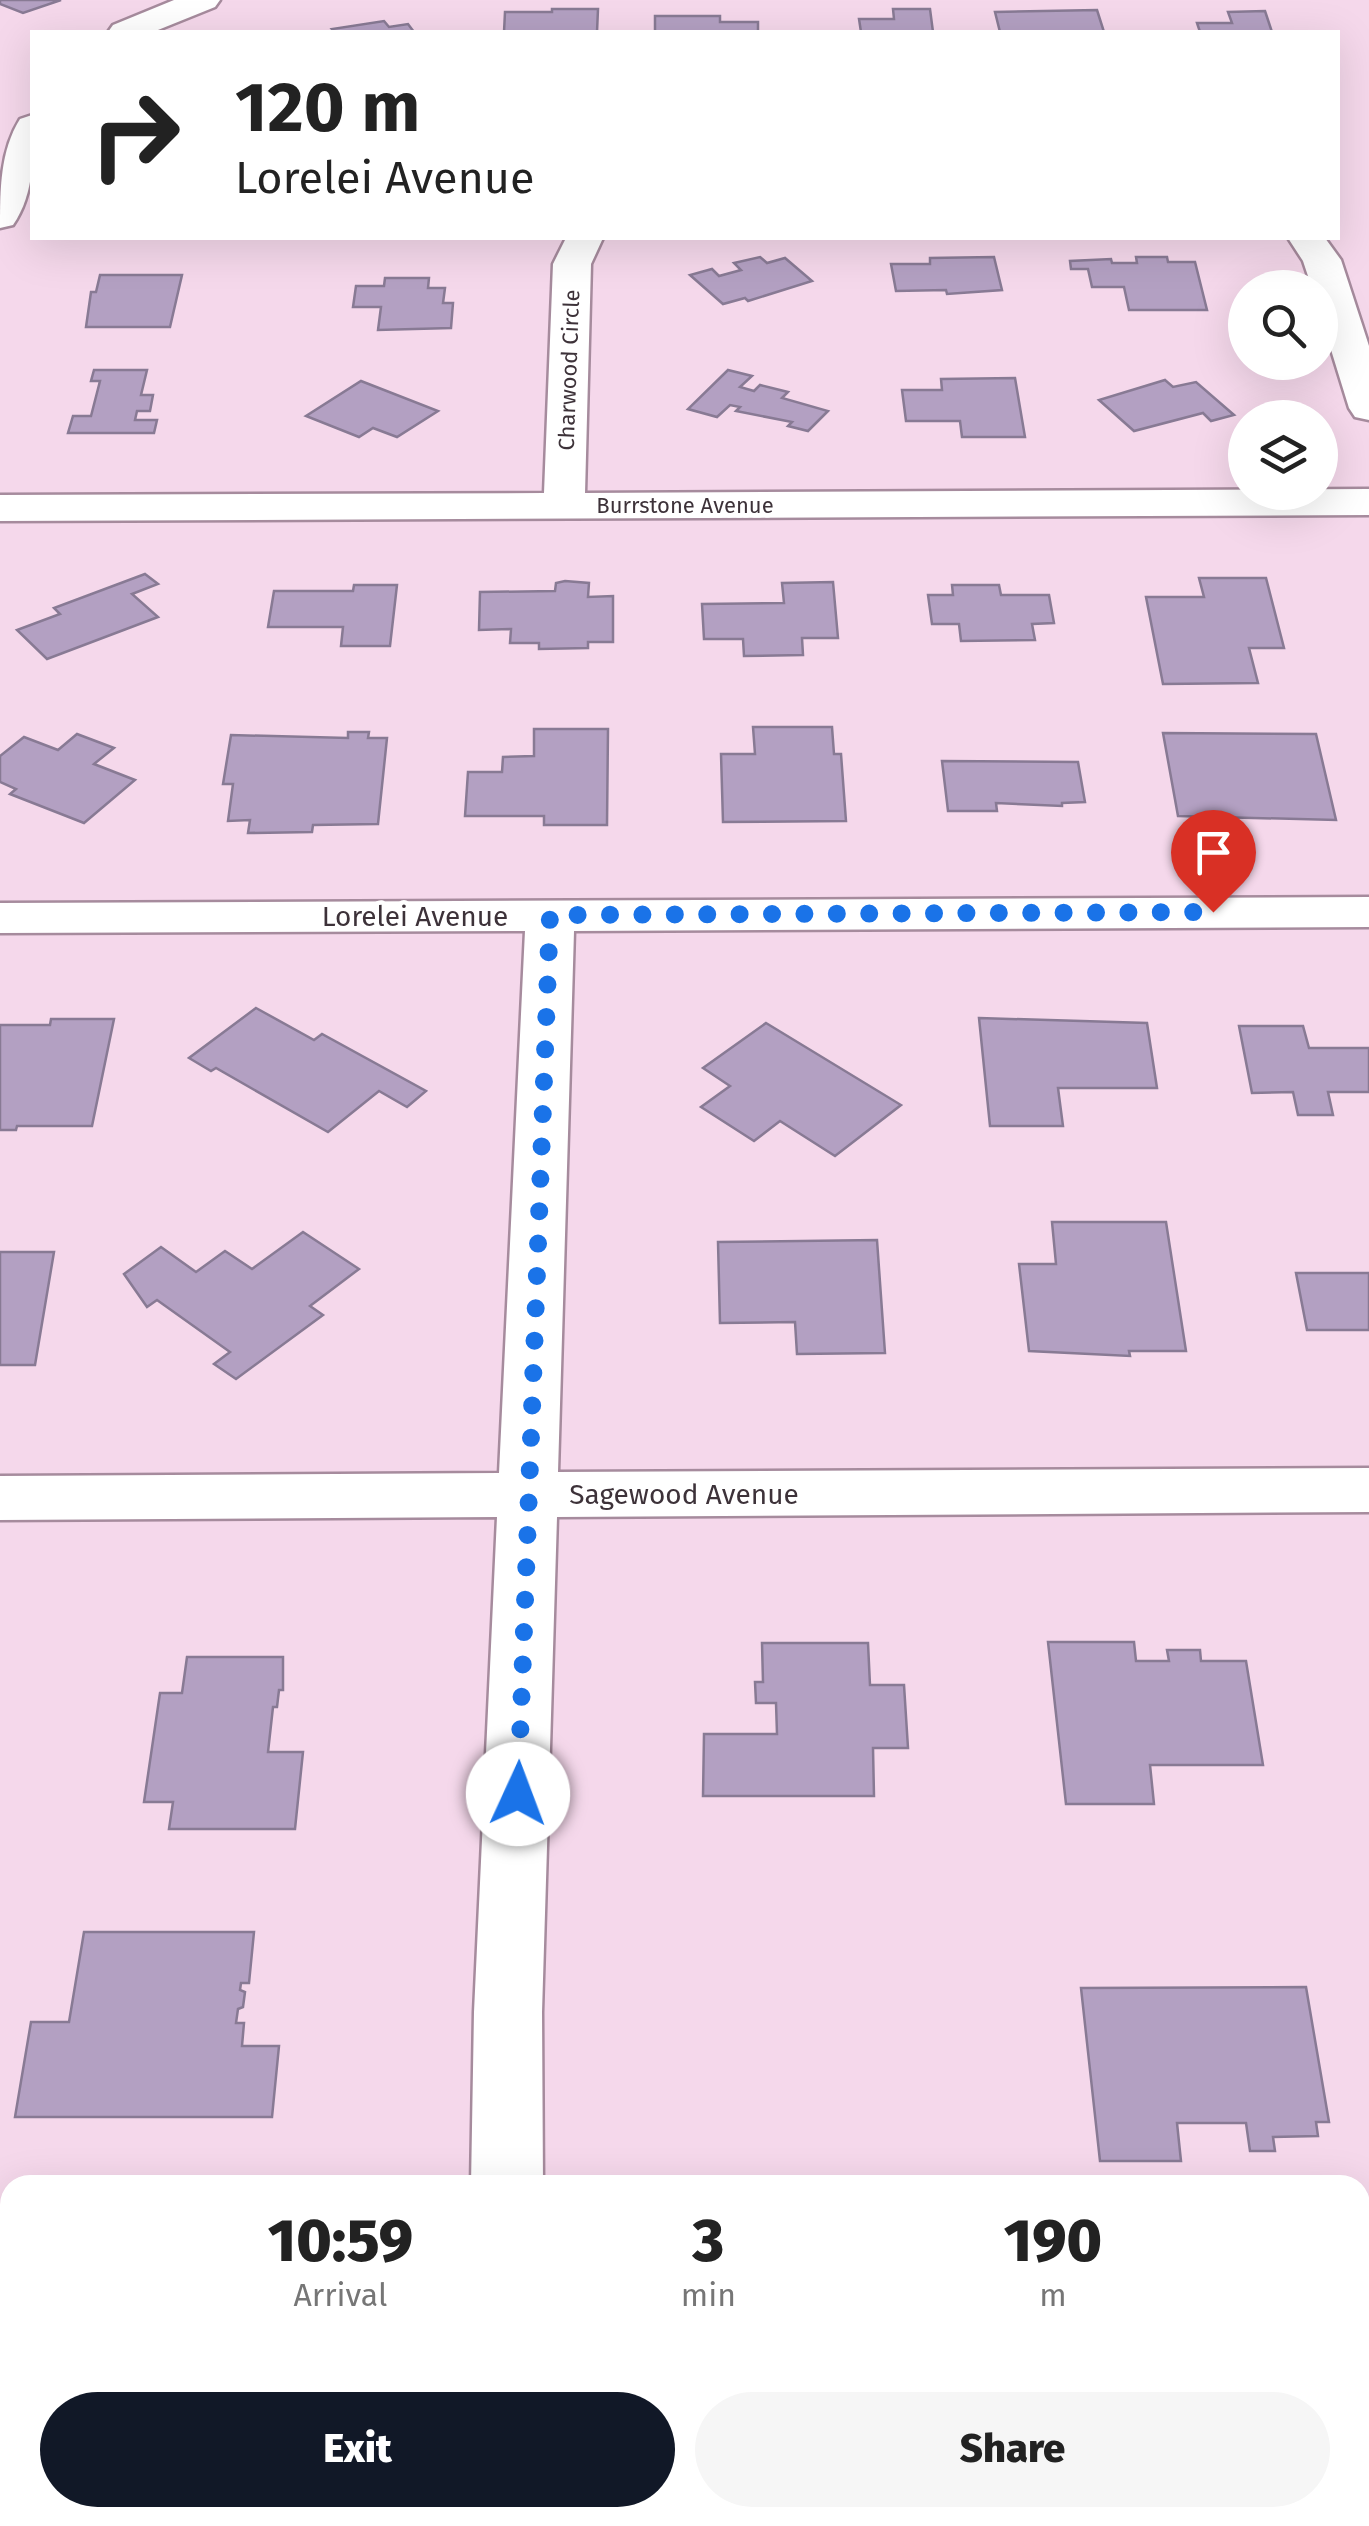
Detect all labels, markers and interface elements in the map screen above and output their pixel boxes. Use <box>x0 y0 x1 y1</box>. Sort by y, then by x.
text: 120 m <box>235 66 420 150</box>
icon: right <box>70 70 200 200</box>
text: Lorelei Avenue <box>235 151 535 205</box>
map controls <box>1228 270 1338 510</box>
button: search <box>1228 270 1338 380</box>
street label: Charwood Circle <box>553 289 585 451</box>
button: layers <box>1228 400 1338 510</box>
street label: Burrstone Avenue <box>596 492 774 519</box>
pin <box>1171 810 1256 913</box>
icon: arrive <box>1186 825 1241 880</box>
street label: Lorelei Avenue <box>322 900 508 933</box>
street label: Sagewood Avenue <box>569 1478 799 1511</box>
position arrow <box>466 1742 570 1846</box>
text: 10:59 <box>268 2205 413 2277</box>
text: 3 <box>693 2205 724 2277</box>
text: 190 <box>1004 2205 1102 2277</box>
text: Arrival <box>294 2276 387 2314</box>
text: min <box>681 2276 736 2314</box>
text: m <box>1039 2276 1067 2314</box>
button: Exit <box>40 2392 675 2507</box>
button: Share <box>695 2392 1330 2507</box>

